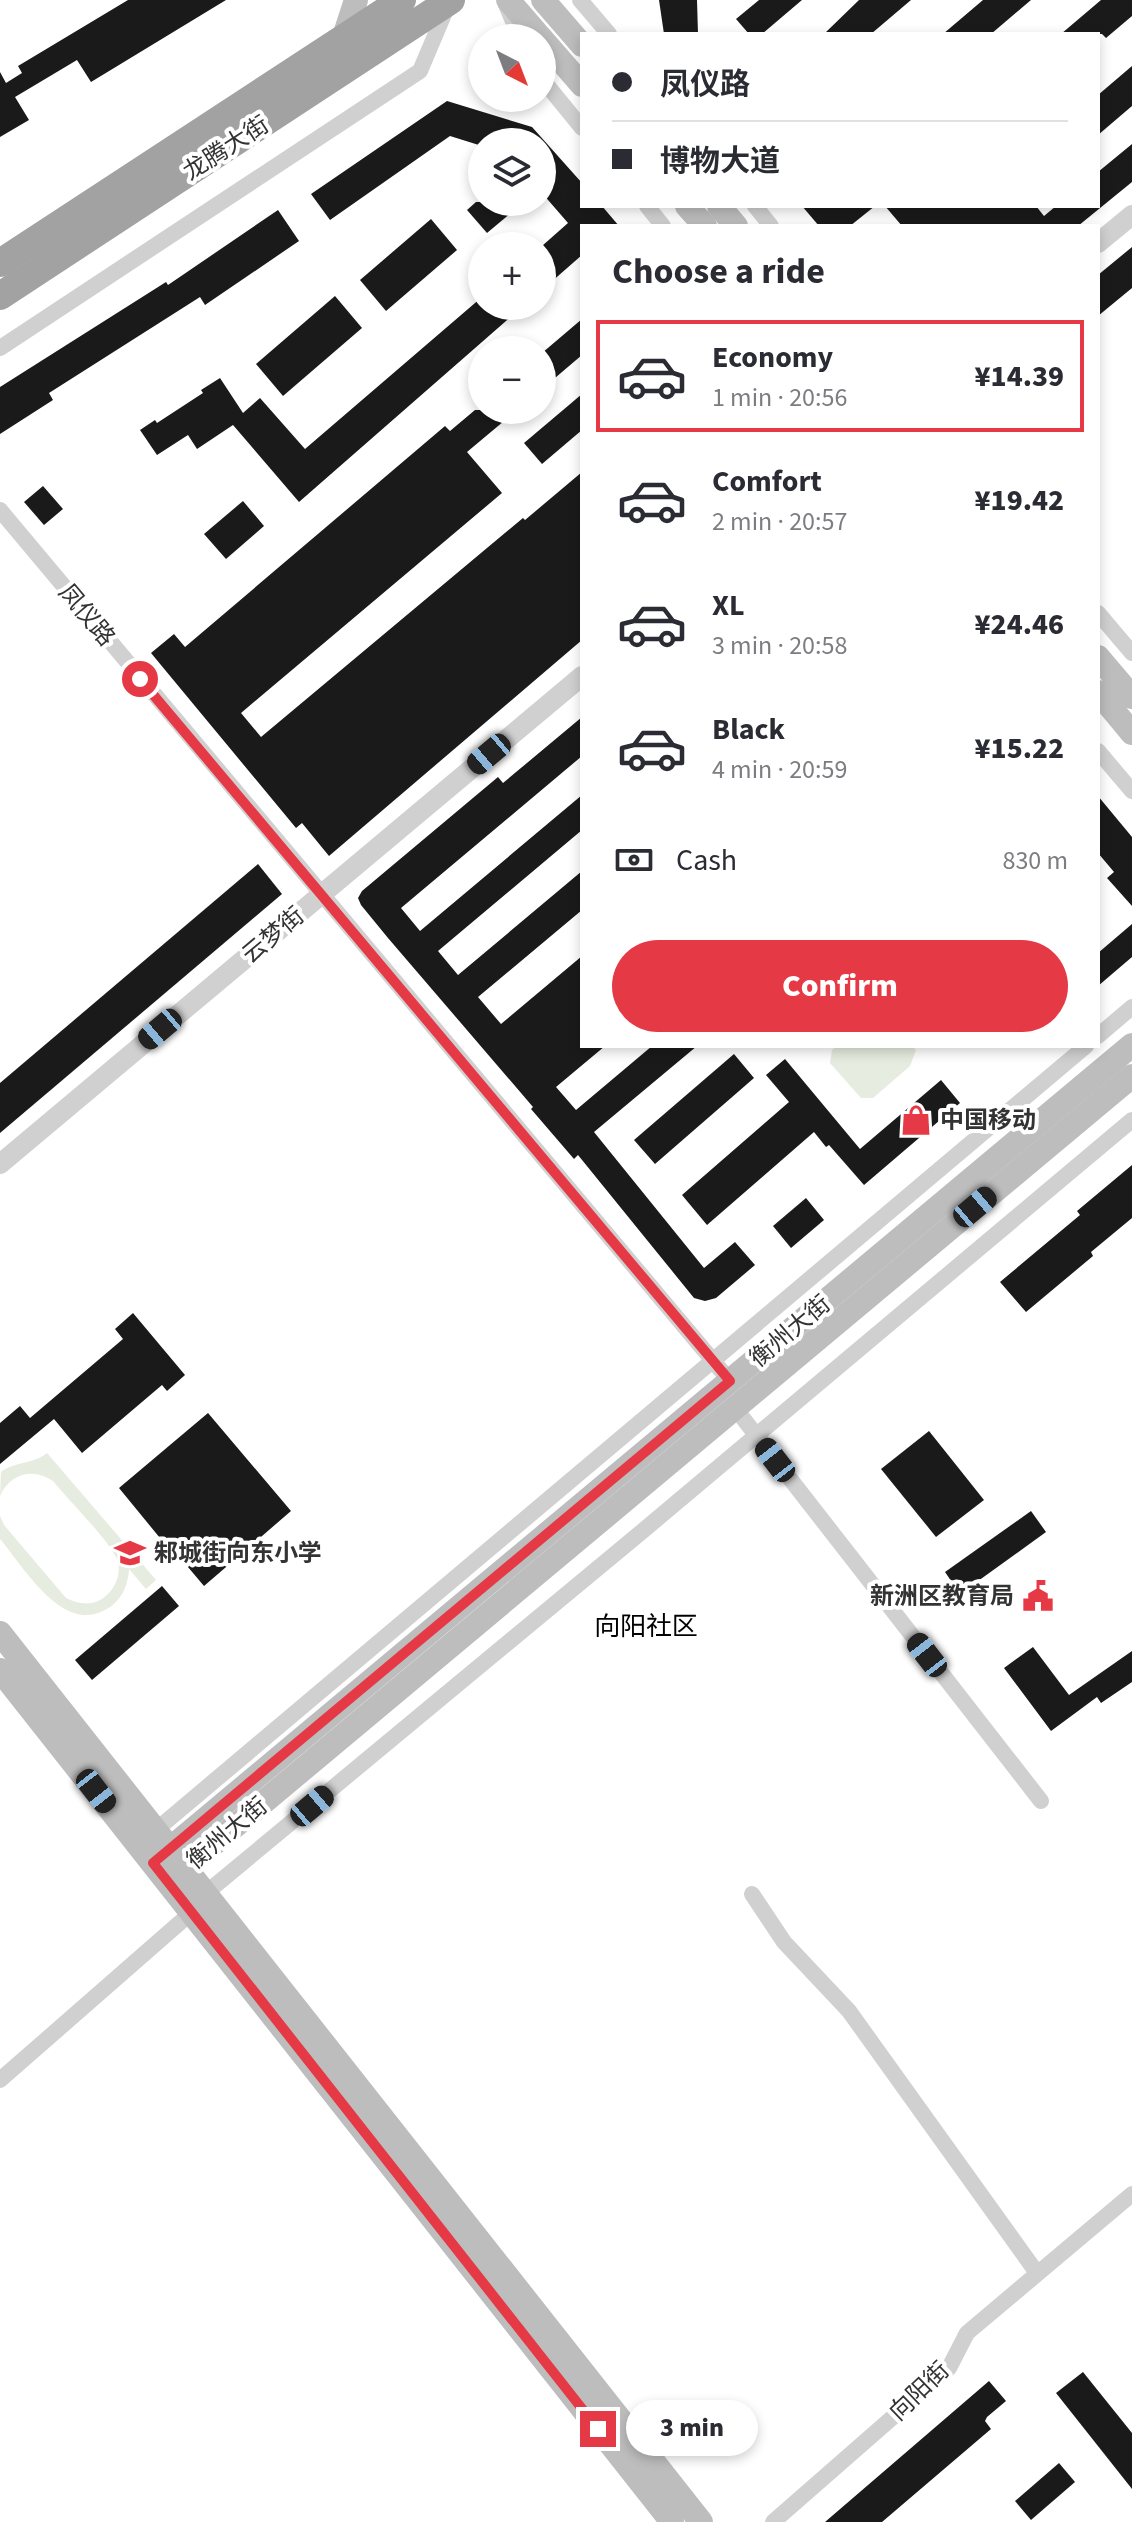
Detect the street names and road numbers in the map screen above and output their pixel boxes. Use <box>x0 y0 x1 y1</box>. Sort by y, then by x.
street label: 龙腾大街 <box>176 108 276 189</box>
street label: 凤仪路 <box>50 576 123 654</box>
street label: 云梦街 <box>234 899 312 972</box>
street label: 衡州大街 <box>742 1287 838 1376</box>
street label: 衡州大街 <box>179 1789 275 1878</box>
street label: 向阳街 <box>881 2354 957 2429</box>

